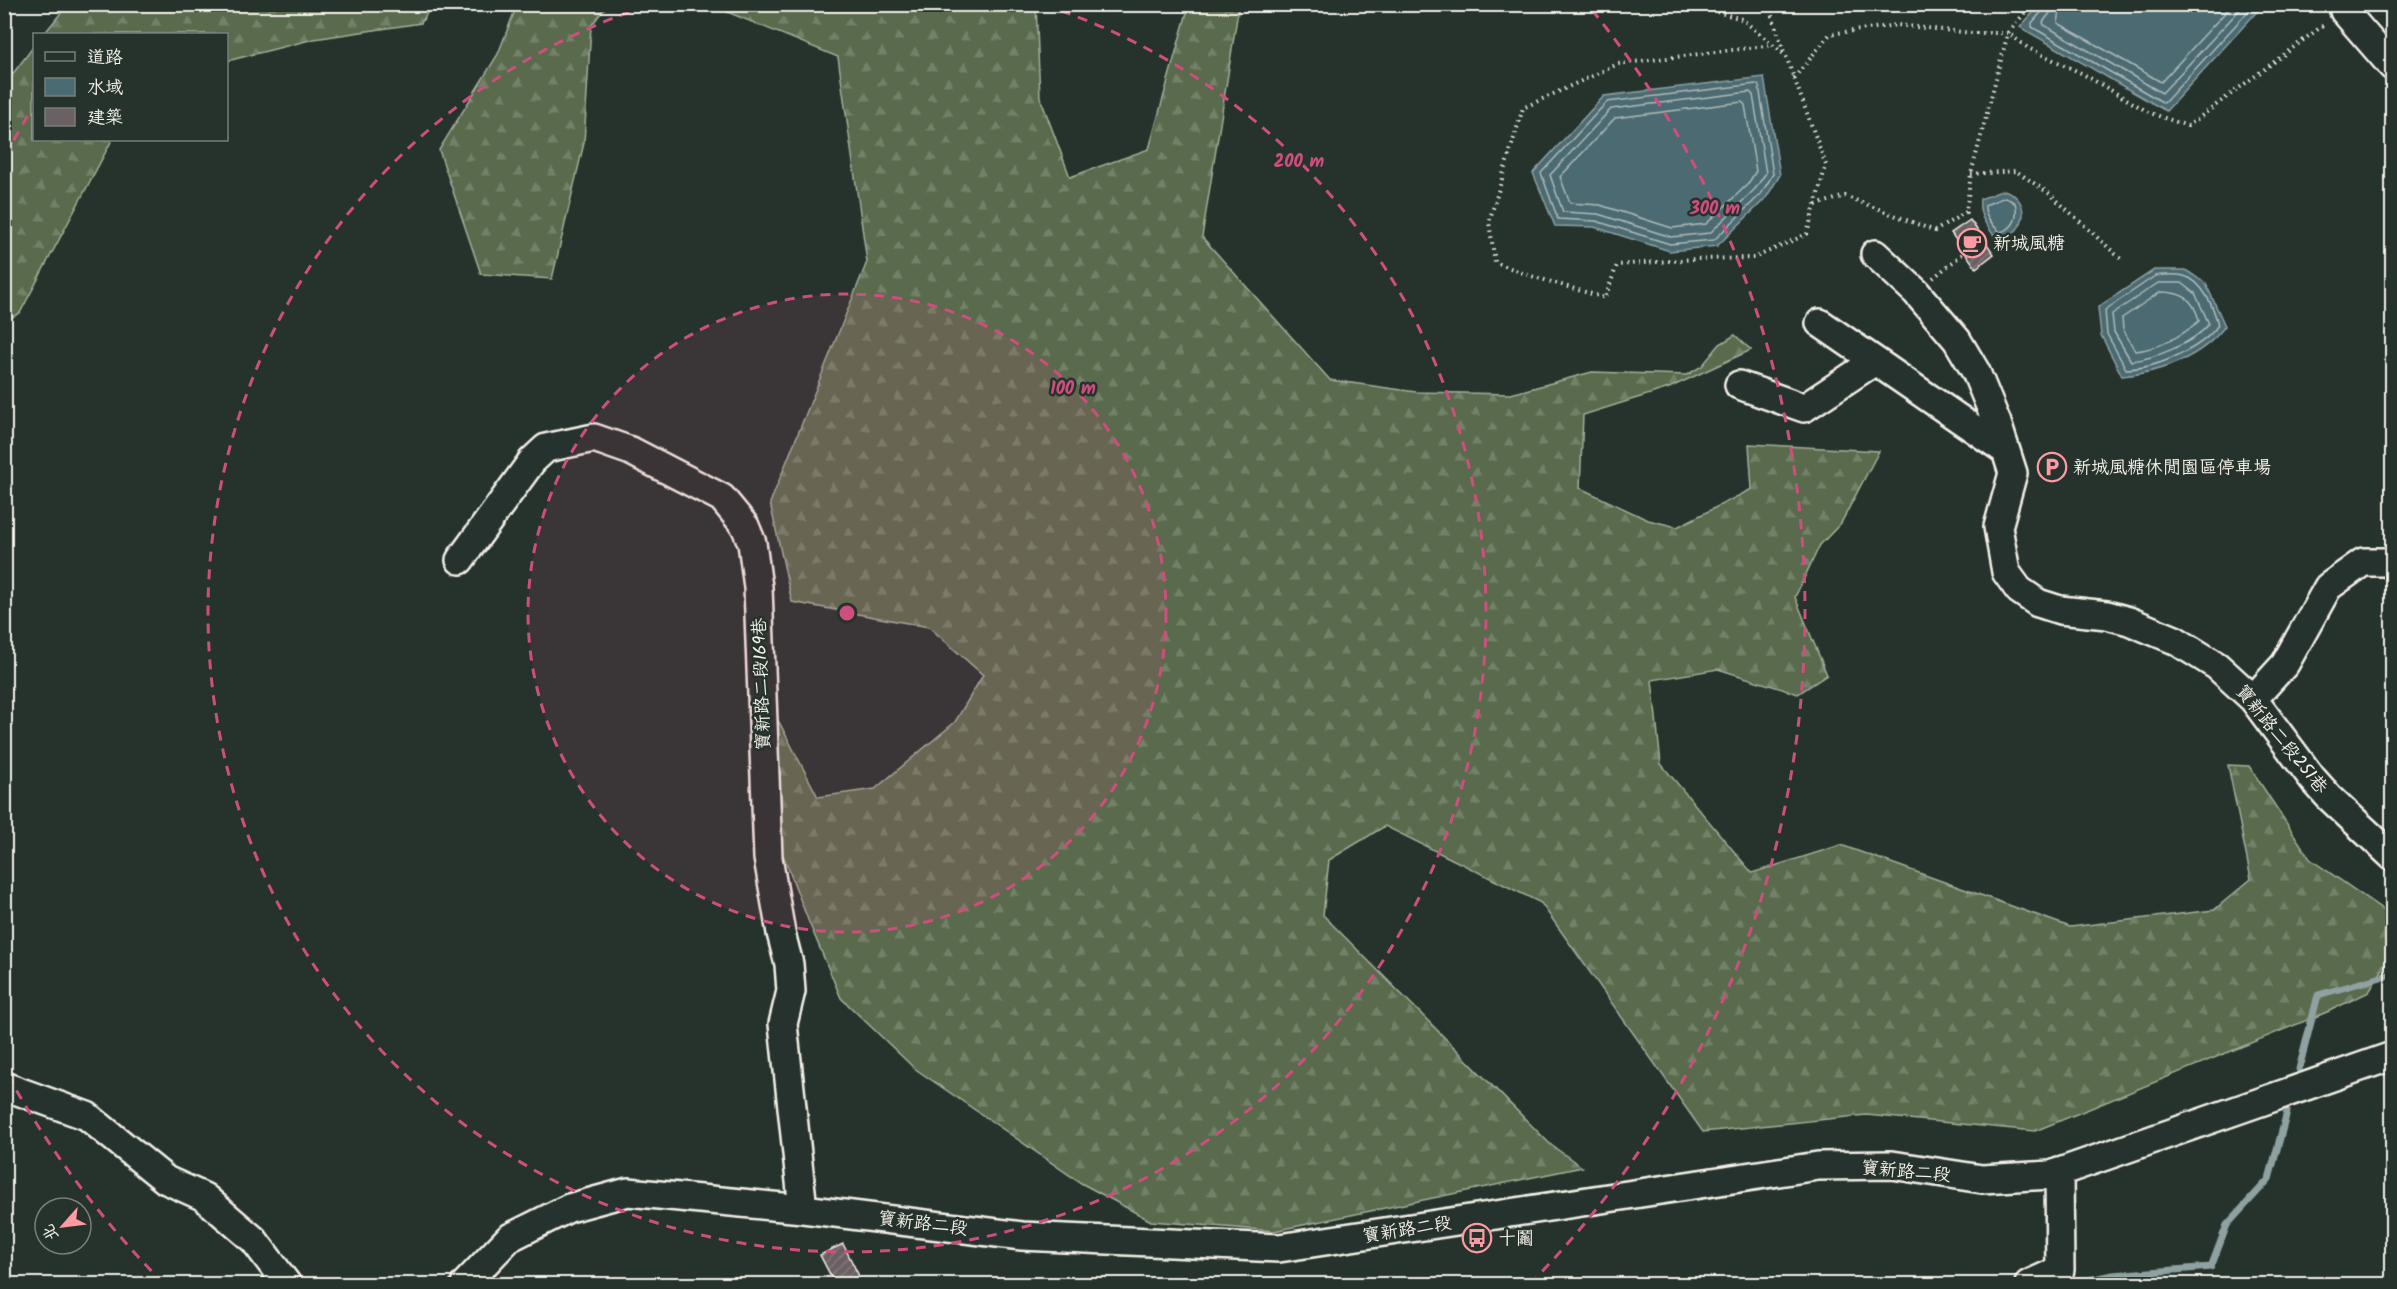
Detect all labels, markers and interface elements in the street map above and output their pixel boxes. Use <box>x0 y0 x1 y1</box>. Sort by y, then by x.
legend <box>33 33 228 141</box>
text: 道路 <box>87 44 123 73</box>
text: 水域 <box>87 74 123 103</box>
text: 建築 <box>87 104 123 133</box>
text: 200 m <box>1274 148 1325 177</box>
text: 300 m <box>1689 195 1740 224</box>
cafe icon: 新城風糖 <box>1956 227 1988 259</box>
place label: 新城風糖 <box>1993 230 2065 259</box>
text: 100 m <box>1050 375 1096 404</box>
parking icon: 新城風糖休閒園區停車場 <box>2036 451 2068 483</box>
place label: 新城風糖休閒園區停車場 <box>2073 454 2271 483</box>
centre of rings <box>837 603 857 623</box>
street label: 寶新路二段169巷 <box>746 617 779 751</box>
street label: 寶新路二段251巷 <box>2227 679 2334 801</box>
street label: 寶新路二段 <box>1860 1154 1952 1191</box>
north arrow <box>33 1196 93 1256</box>
street label: 寶新路二段 <box>876 1205 969 1244</box>
street label: 寶新路二段 <box>1361 1209 1454 1252</box>
text: 北 <box>36 1219 66 1245</box>
bus stop icon: 十鬮 <box>1461 1222 1493 1254</box>
place label: 十鬮 <box>1498 1225 1534 1254</box>

